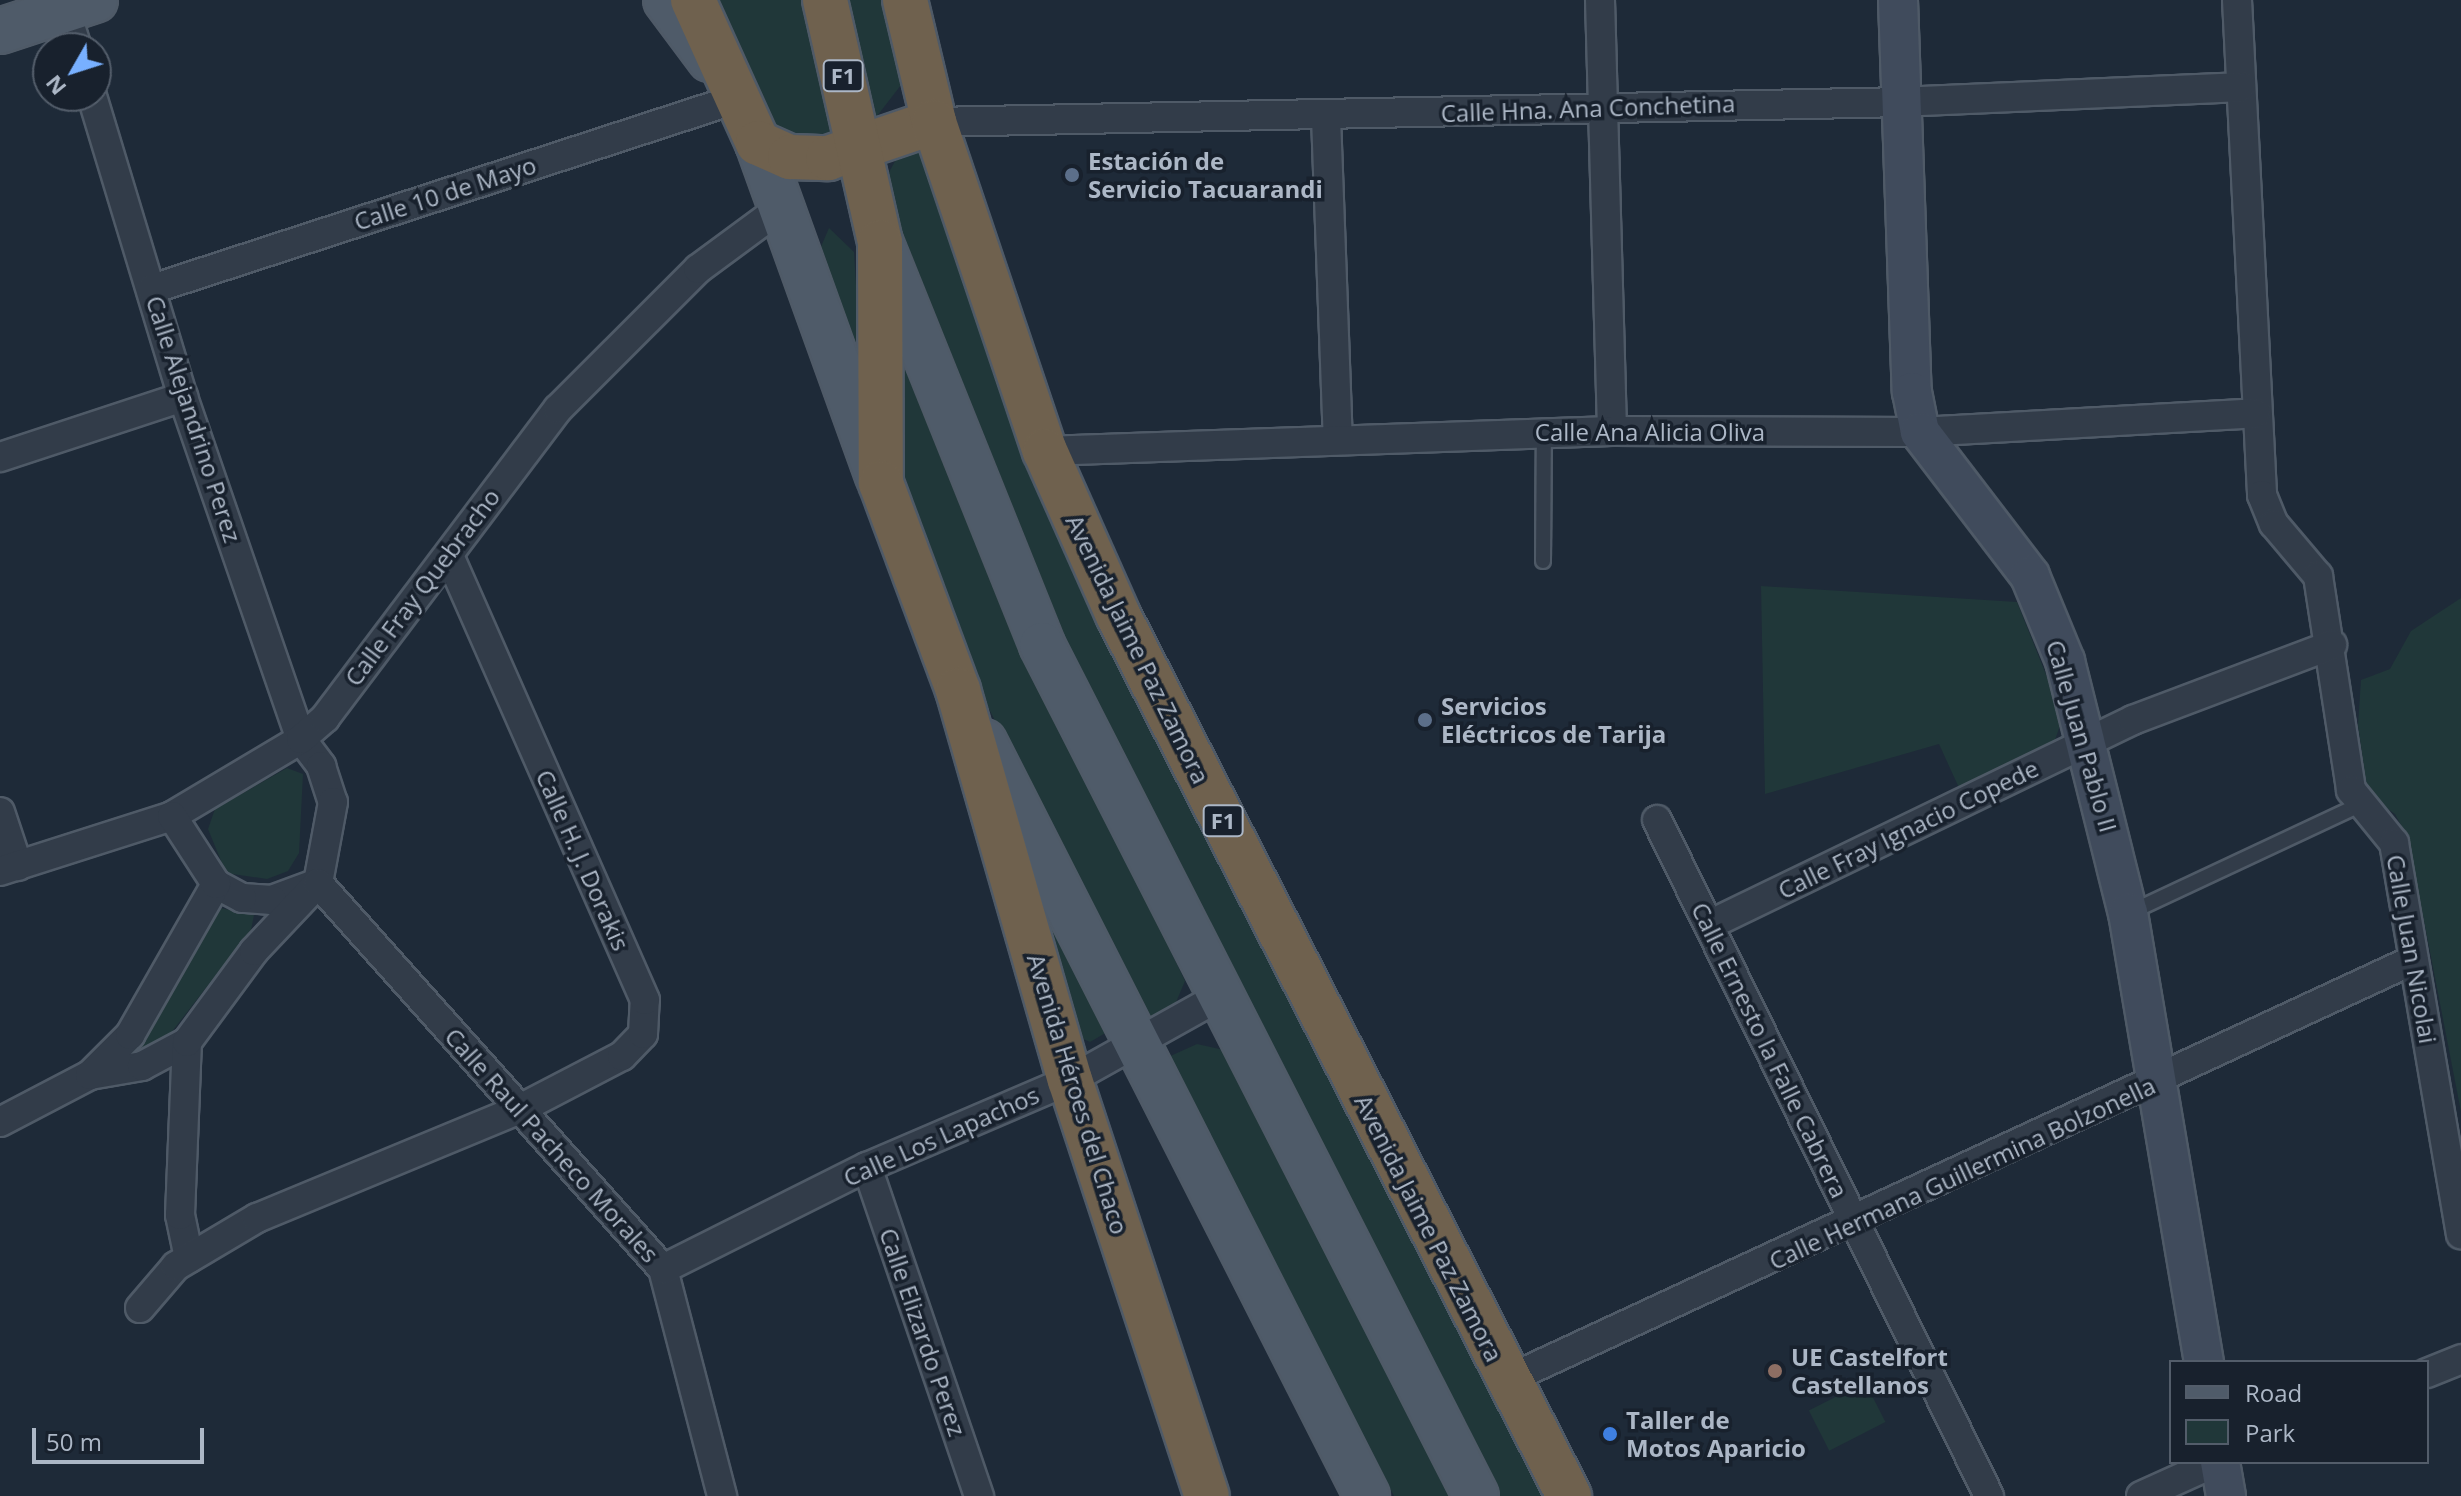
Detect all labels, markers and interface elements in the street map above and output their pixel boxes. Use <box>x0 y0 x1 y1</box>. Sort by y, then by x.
north arrow <box>32 32 112 112</box>
road number: F1 <box>821 58 865 94</box>
text: N <box>38 69 72 102</box>
street label: Calle Hna. Ana Conchetina <box>1440 88 1736 128</box>
place label: Estación de Servicio Tacuarandi <box>1088 147 1323 203</box>
street label: Calle 10 de Mayo <box>350 150 540 236</box>
marker: Estación de Servicio Tacuarandi <box>1063 166 1081 184</box>
street label: Calle Alejandrino Perez <box>141 292 247 546</box>
street label: Calle Ana Alicia Oliva <box>1535 418 1765 446</box>
street label: Calle Fray Quebracho <box>338 483 506 691</box>
street label: Avenida Jaime Paz Zamora <box>1060 510 1216 788</box>
street label: Calle Juan Pablo II <box>2041 637 2123 835</box>
place label: Servicios Eléctricos de Tarija <box>1441 692 1666 748</box>
marker: Servicios Eléctricos de Tarija <box>1416 711 1434 729</box>
street label: Calle Fray Ignacio Copede <box>1773 753 2043 905</box>
street label: Calle H. J. Dorakis <box>530 765 636 955</box>
road number: F1 <box>1201 803 1245 839</box>
street label: Calle Juan Nicolai <box>2381 852 2443 1046</box>
street label: Calle Ernesto la Falle Cabrera <box>1686 898 1854 1202</box>
street label: Avenida Héroes del Chaco <box>1022 950 1134 1238</box>
street label: Calle Raul Pacheco Morales <box>439 1022 665 1268</box>
street label: Calle Hermana Guillermina Bolzonella <box>1764 1071 2160 1275</box>
street label: Calle Los Lapachos <box>839 1080 1043 1192</box>
street label: Avenida Jaime Paz Zamora <box>1349 1090 1509 1366</box>
street label: Calle Elizardo Perez <box>874 1224 972 1440</box>
place label: UE Castelfort Castellanos <box>1791 1343 1948 1399</box>
legend <box>2169 1360 2429 1464</box>
marker: UE Castelfort Castellanos <box>1766 1362 1784 1380</box>
text: Road <box>2245 1376 2302 1409</box>
place label: Taller de Motos Aparicio <box>1626 1406 1806 1462</box>
scale bar <box>36 1412 208 1462</box>
text: Park <box>2245 1416 2295 1449</box>
text: 50 m <box>46 1425 102 1458</box>
marker: Taller de Motos Aparicio <box>1601 1425 1619 1443</box>

